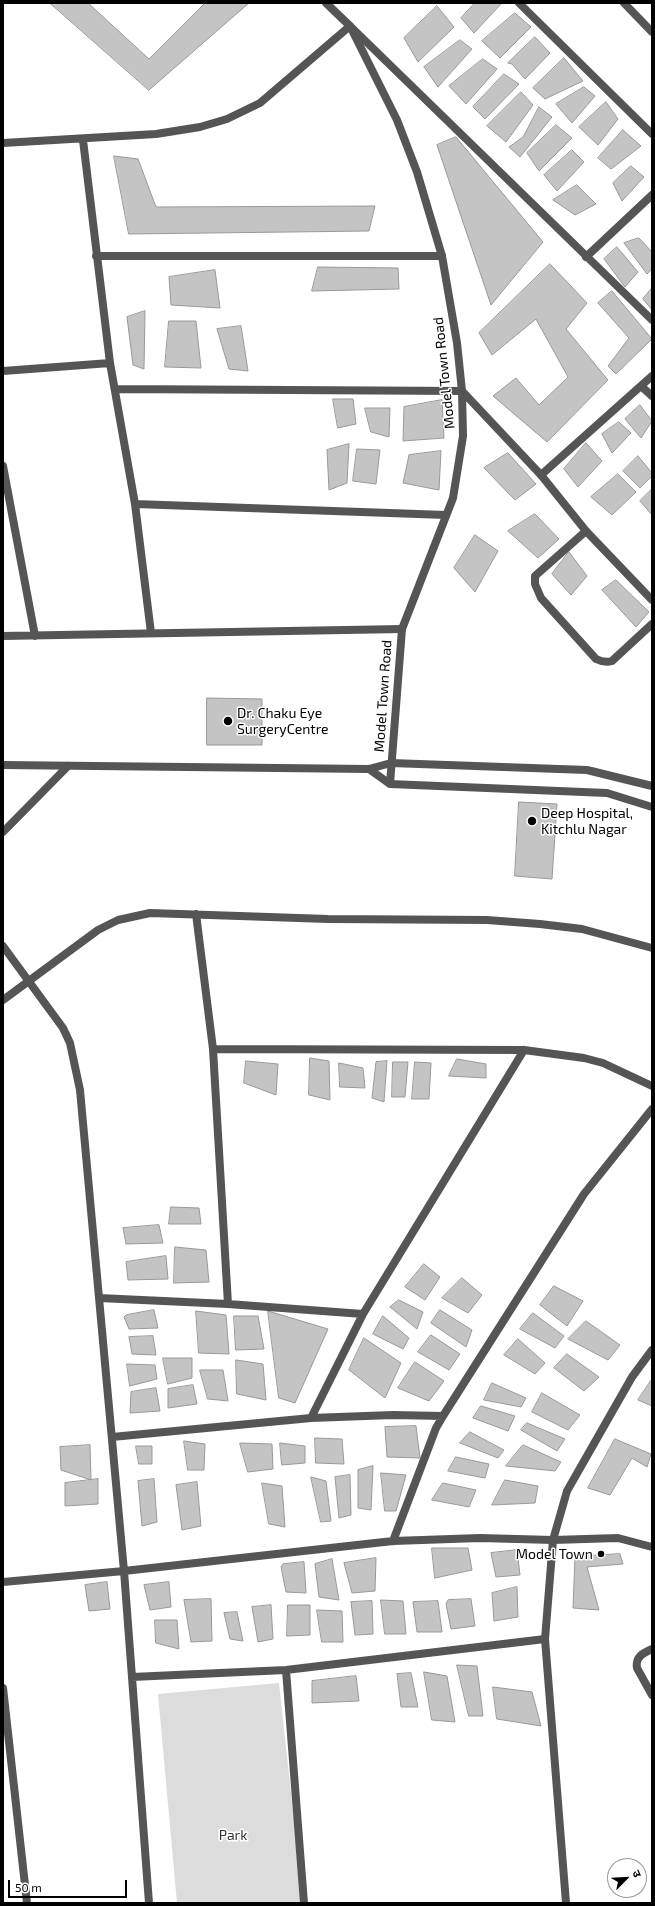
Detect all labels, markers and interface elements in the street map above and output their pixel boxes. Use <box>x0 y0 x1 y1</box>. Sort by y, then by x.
street label: Model Town Road <box>430 316 458 430</box>
street label: Model Town Road <box>371 639 395 753</box>
place label: Dr. Chaku Eye SurgeryCentre <box>237 705 329 738</box>
marker: Dr. Chaku Eye SurgeryCentre <box>222 715 234 727</box>
place label: Deep Hospital, Kitchlu Nagar <box>541 805 633 838</box>
marker: Deep Hospital, Kitchlu Nagar <box>526 815 538 827</box>
place label: Model Town <box>516 1546 593 1562</box>
marker: Model Town <box>596 1549 606 1559</box>
park label: Park <box>219 1827 247 1843</box>
north arrow <box>607 1858 647 1898</box>
text: उ <box>630 1868 645 1879</box>
scale bar <box>10 1872 129 1898</box>
text: 50 m <box>15 1880 42 1894</box>

